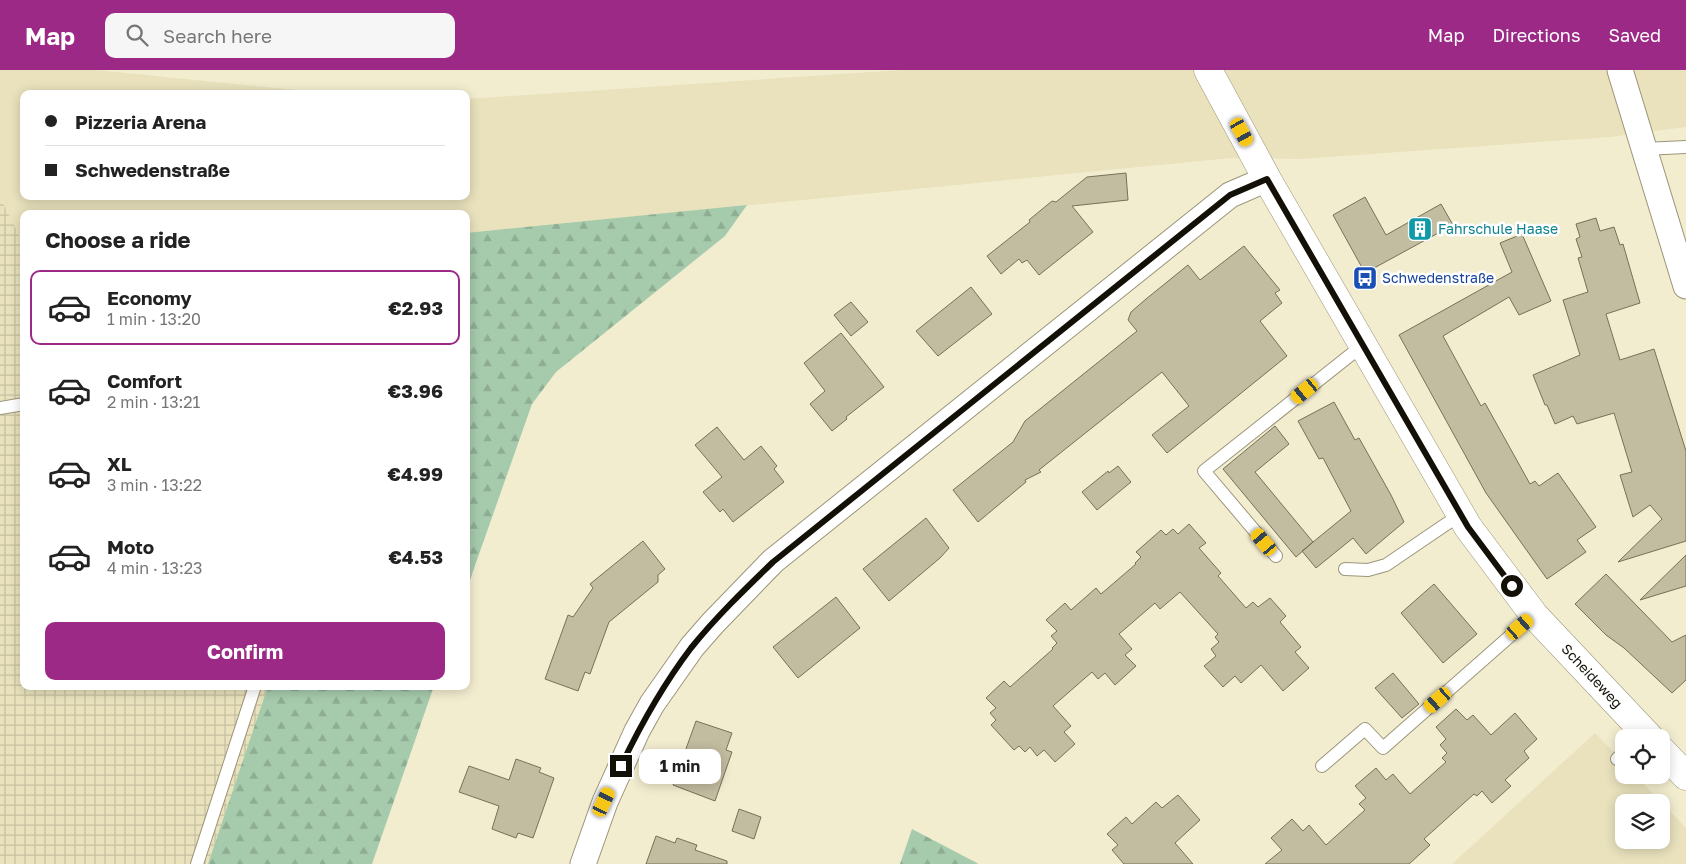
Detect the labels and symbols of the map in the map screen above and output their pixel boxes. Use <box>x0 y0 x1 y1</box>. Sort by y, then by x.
car <box>1228 115 1255 149</box>
building icon: Fahrschule Haase <box>1407 216 1433 242</box>
place label: Fahrschule Haase <box>1438 220 1558 237</box>
bus stop icon: Schwedenstraße <box>1352 265 1378 291</box>
place label: Schwedenstraße <box>1382 269 1494 286</box>
car <box>1288 376 1321 406</box>
car <box>1248 526 1279 558</box>
route start <box>1501 575 1523 597</box>
car <box>1503 611 1536 643</box>
street label: Scheideweg <box>1558 640 1626 711</box>
car <box>1421 684 1454 716</box>
callout: 1 min <box>638 748 721 784</box>
route end <box>610 755 632 777</box>
car <box>590 785 617 819</box>

